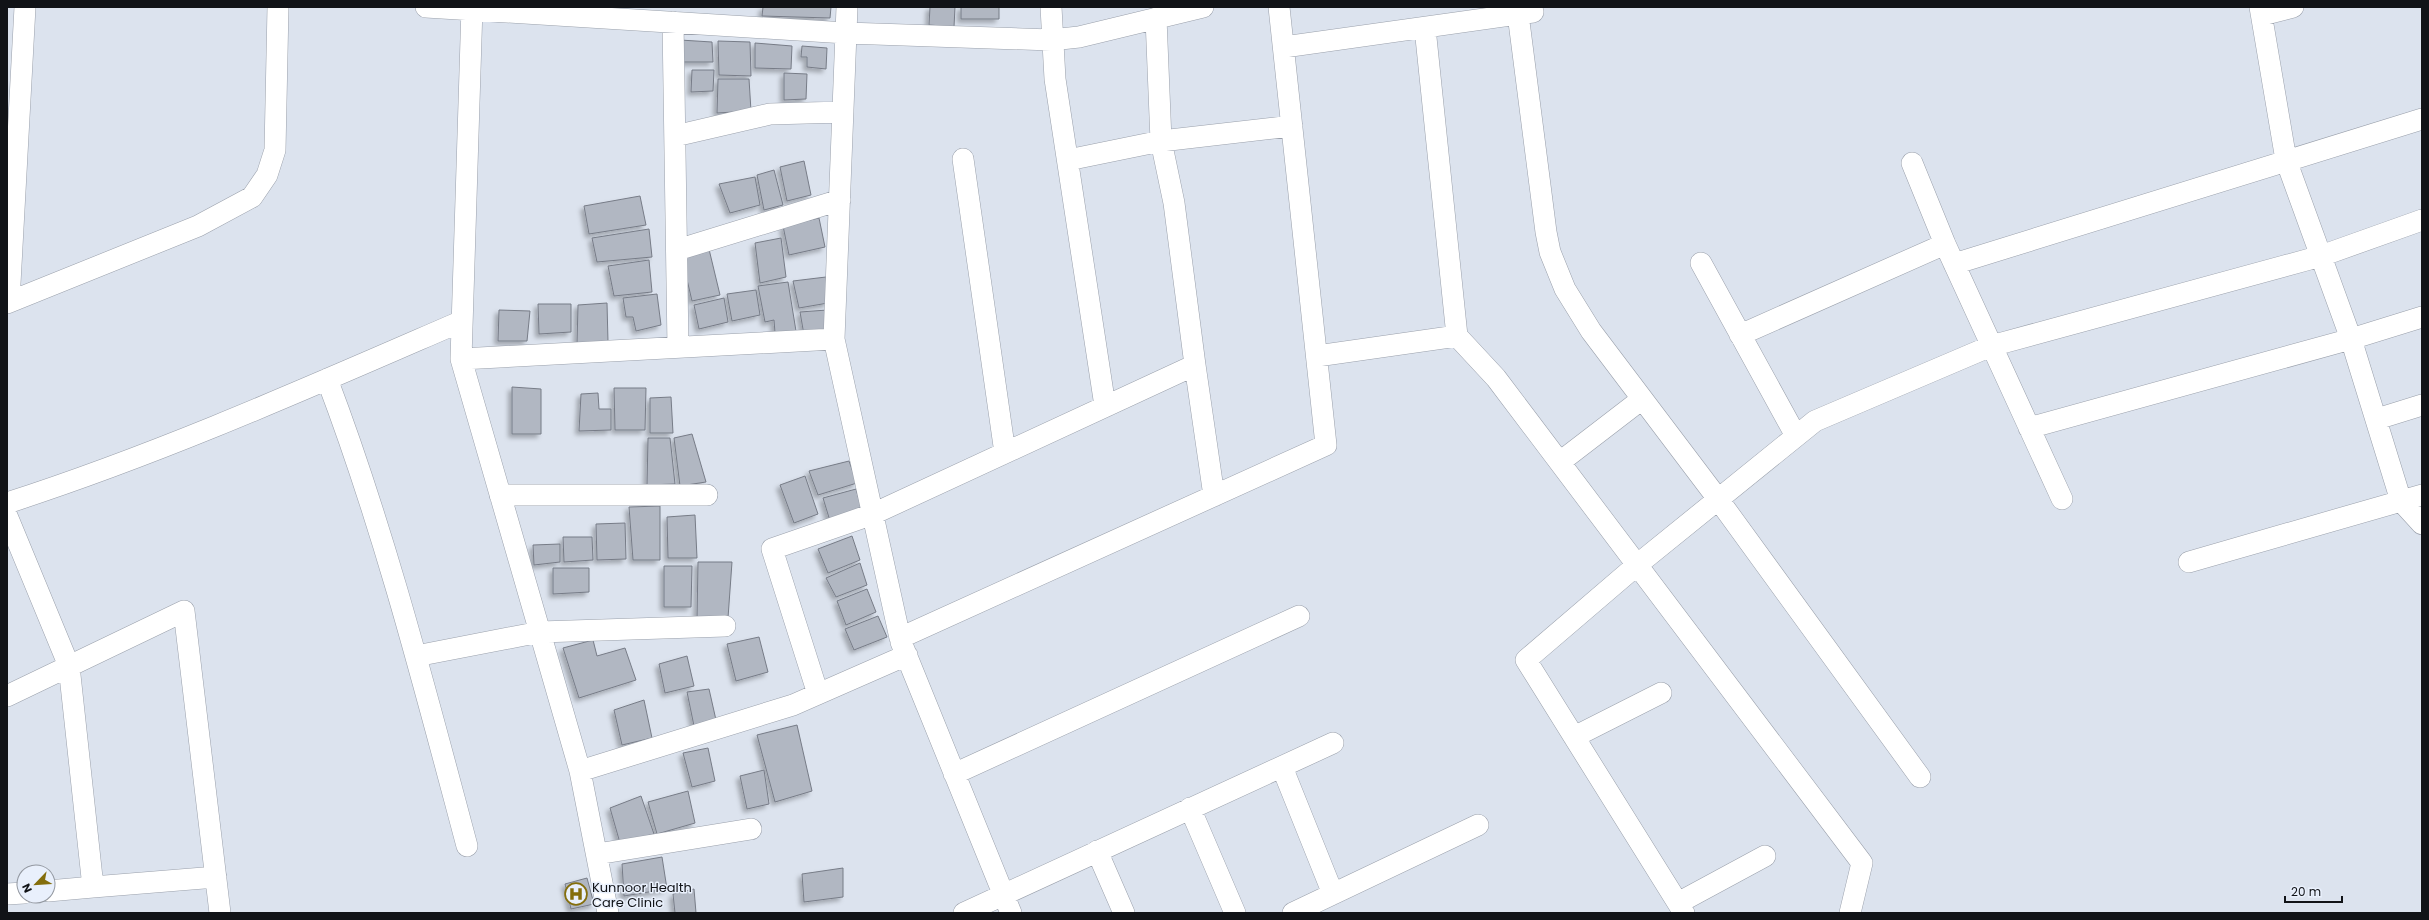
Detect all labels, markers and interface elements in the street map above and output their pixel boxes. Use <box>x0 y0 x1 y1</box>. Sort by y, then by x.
north arrow <box>16 864 56 904</box>
place label: Kunnoor Health Care Clinic <box>592 878 692 912</box>
scale bar <box>2285 878 2342 904</box>
text: N <box>18 881 36 895</box>
hospital icon: Kunnoor Health Care Clinic <box>563 881 589 907</box>
text: 20 m <box>2291 883 2321 900</box>

